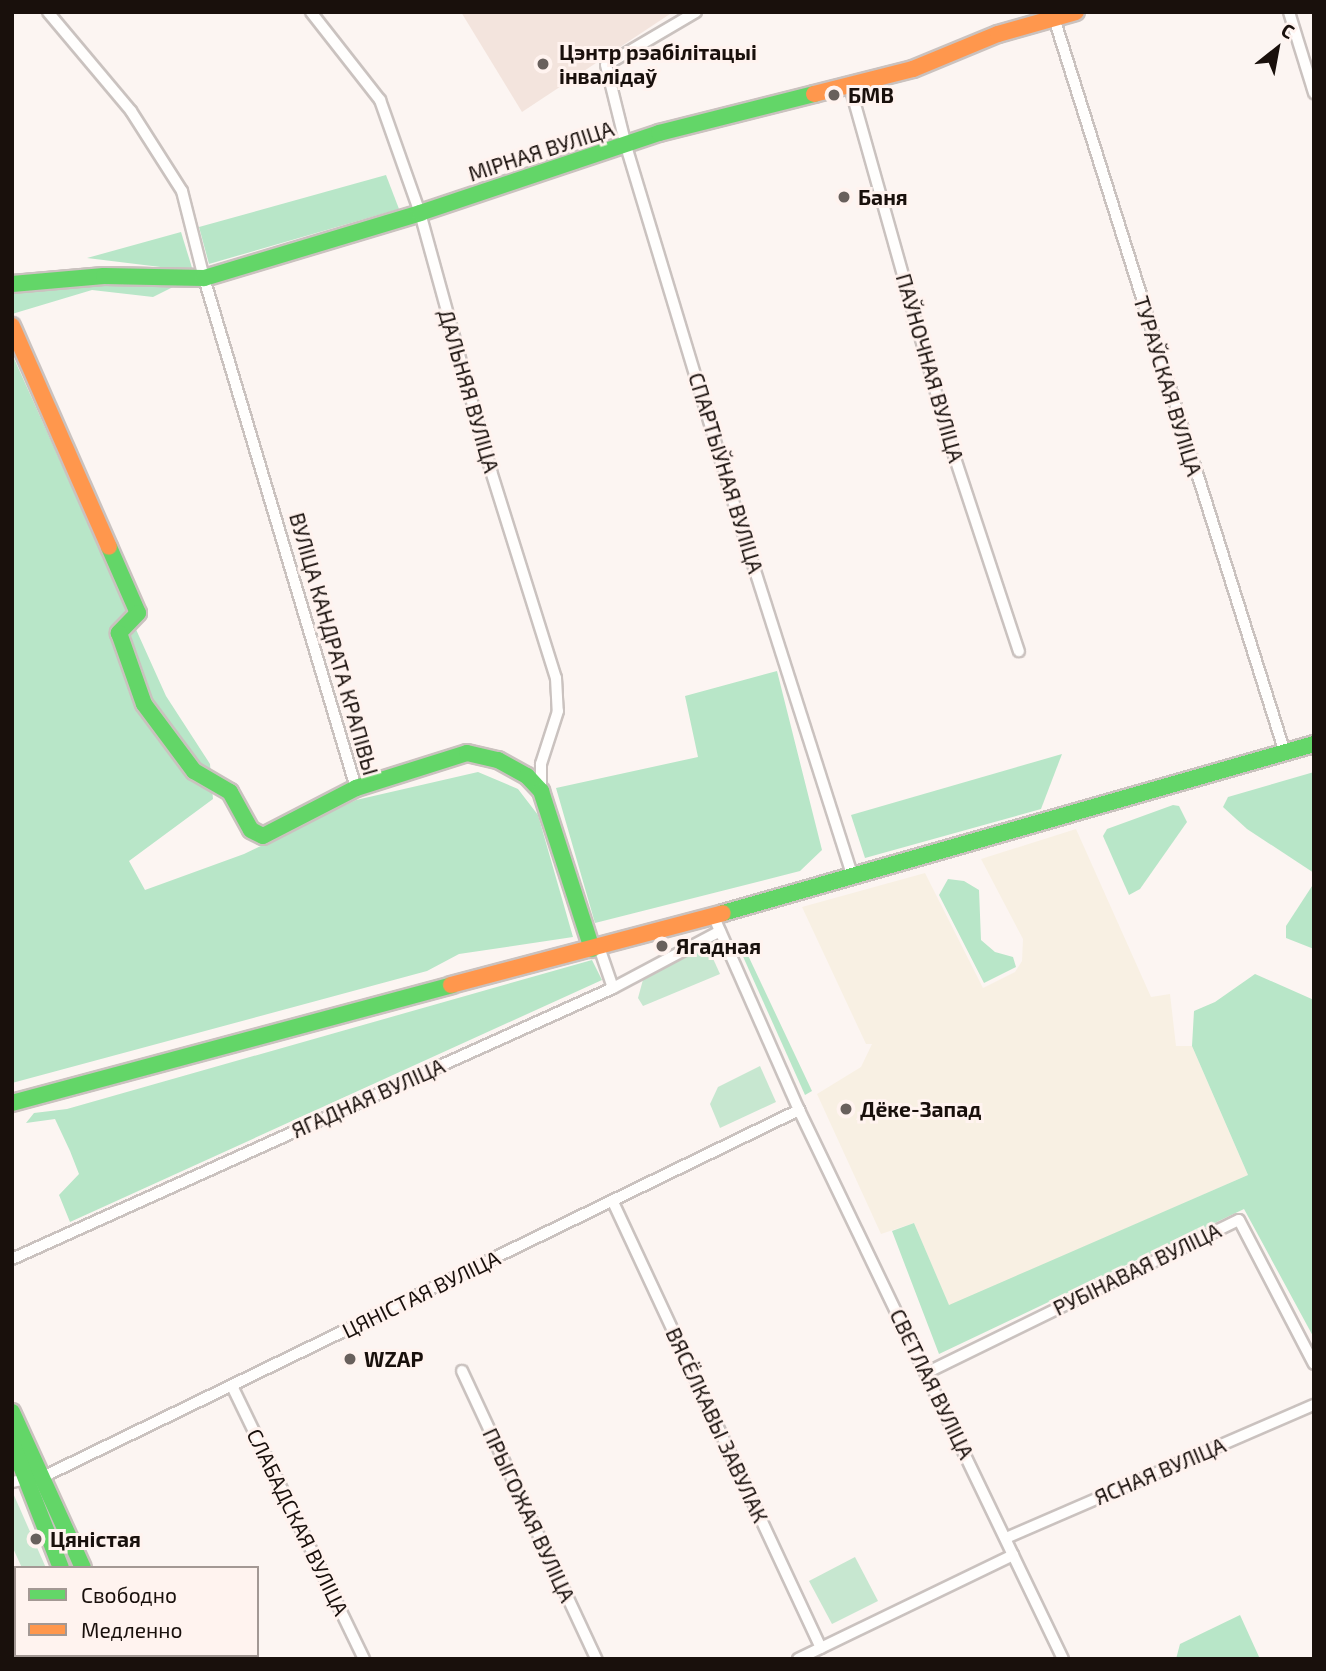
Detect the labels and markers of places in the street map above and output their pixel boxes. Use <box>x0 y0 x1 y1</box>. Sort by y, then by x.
place label: Цэнтр рэабілітацыі інвалідаў <box>559 39 757 89</box>
marker: Цэнтр рэабілітацыі інвалідаў <box>533 54 553 74</box>
place label: БМВ <box>848 82 894 108</box>
marker: БМВ <box>826 87 842 103</box>
place label: Баня <box>858 184 908 210</box>
marker: Баня <box>836 189 852 205</box>
place label: Ягадная <box>676 933 761 959</box>
marker: Ягадная <box>654 938 670 954</box>
place label: Дёке-Запад <box>860 1096 981 1122</box>
marker: Дёке-Запад <box>838 1101 854 1117</box>
place label: WZAP <box>364 1346 423 1372</box>
marker: WZAP <box>342 1351 358 1367</box>
place label: Цяністая <box>50 1526 141 1552</box>
marker: Цяністая <box>28 1531 44 1547</box>

